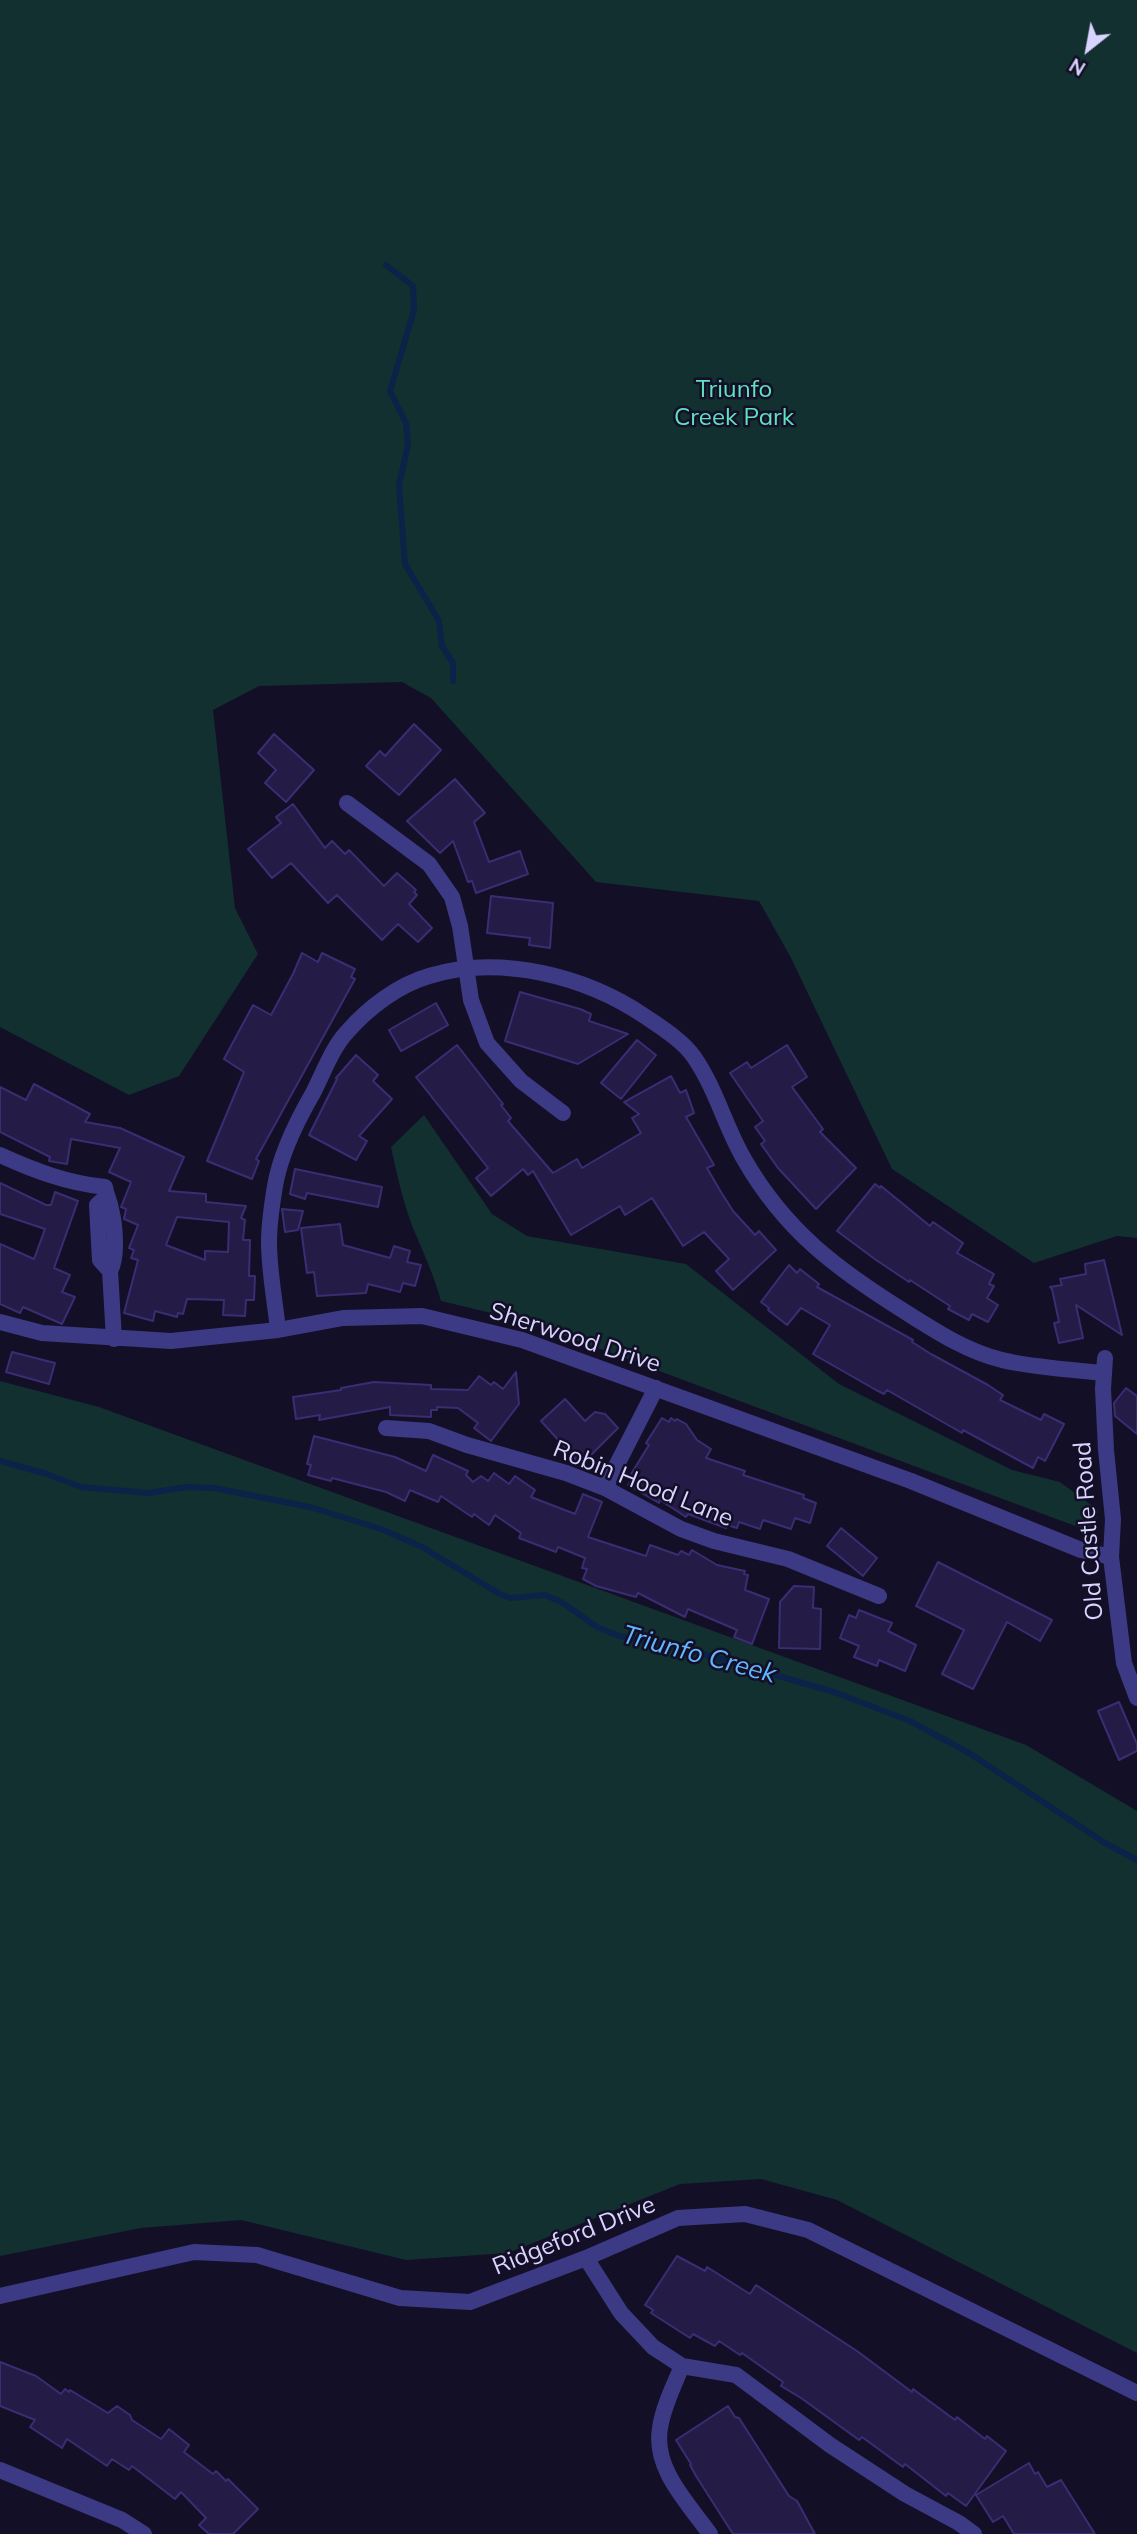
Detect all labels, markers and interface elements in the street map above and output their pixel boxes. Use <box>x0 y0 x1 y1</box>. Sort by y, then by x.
north arrow <box>1053 14 1123 84</box>
text: N <box>1065 53 1090 81</box>
park label: Triunfo Creek Park <box>674 376 794 432</box>
street label: Sherwood Drive <box>486 1297 664 1379</box>
street label: Robin Hood Lane <box>549 1435 737 1533</box>
street label: Old Castle Road <box>1068 1441 1110 1621</box>
water label: Triunfo Creek <box>618 1619 780 1691</box>
street label: Ridgeford Drive <box>488 2190 660 2282</box>

